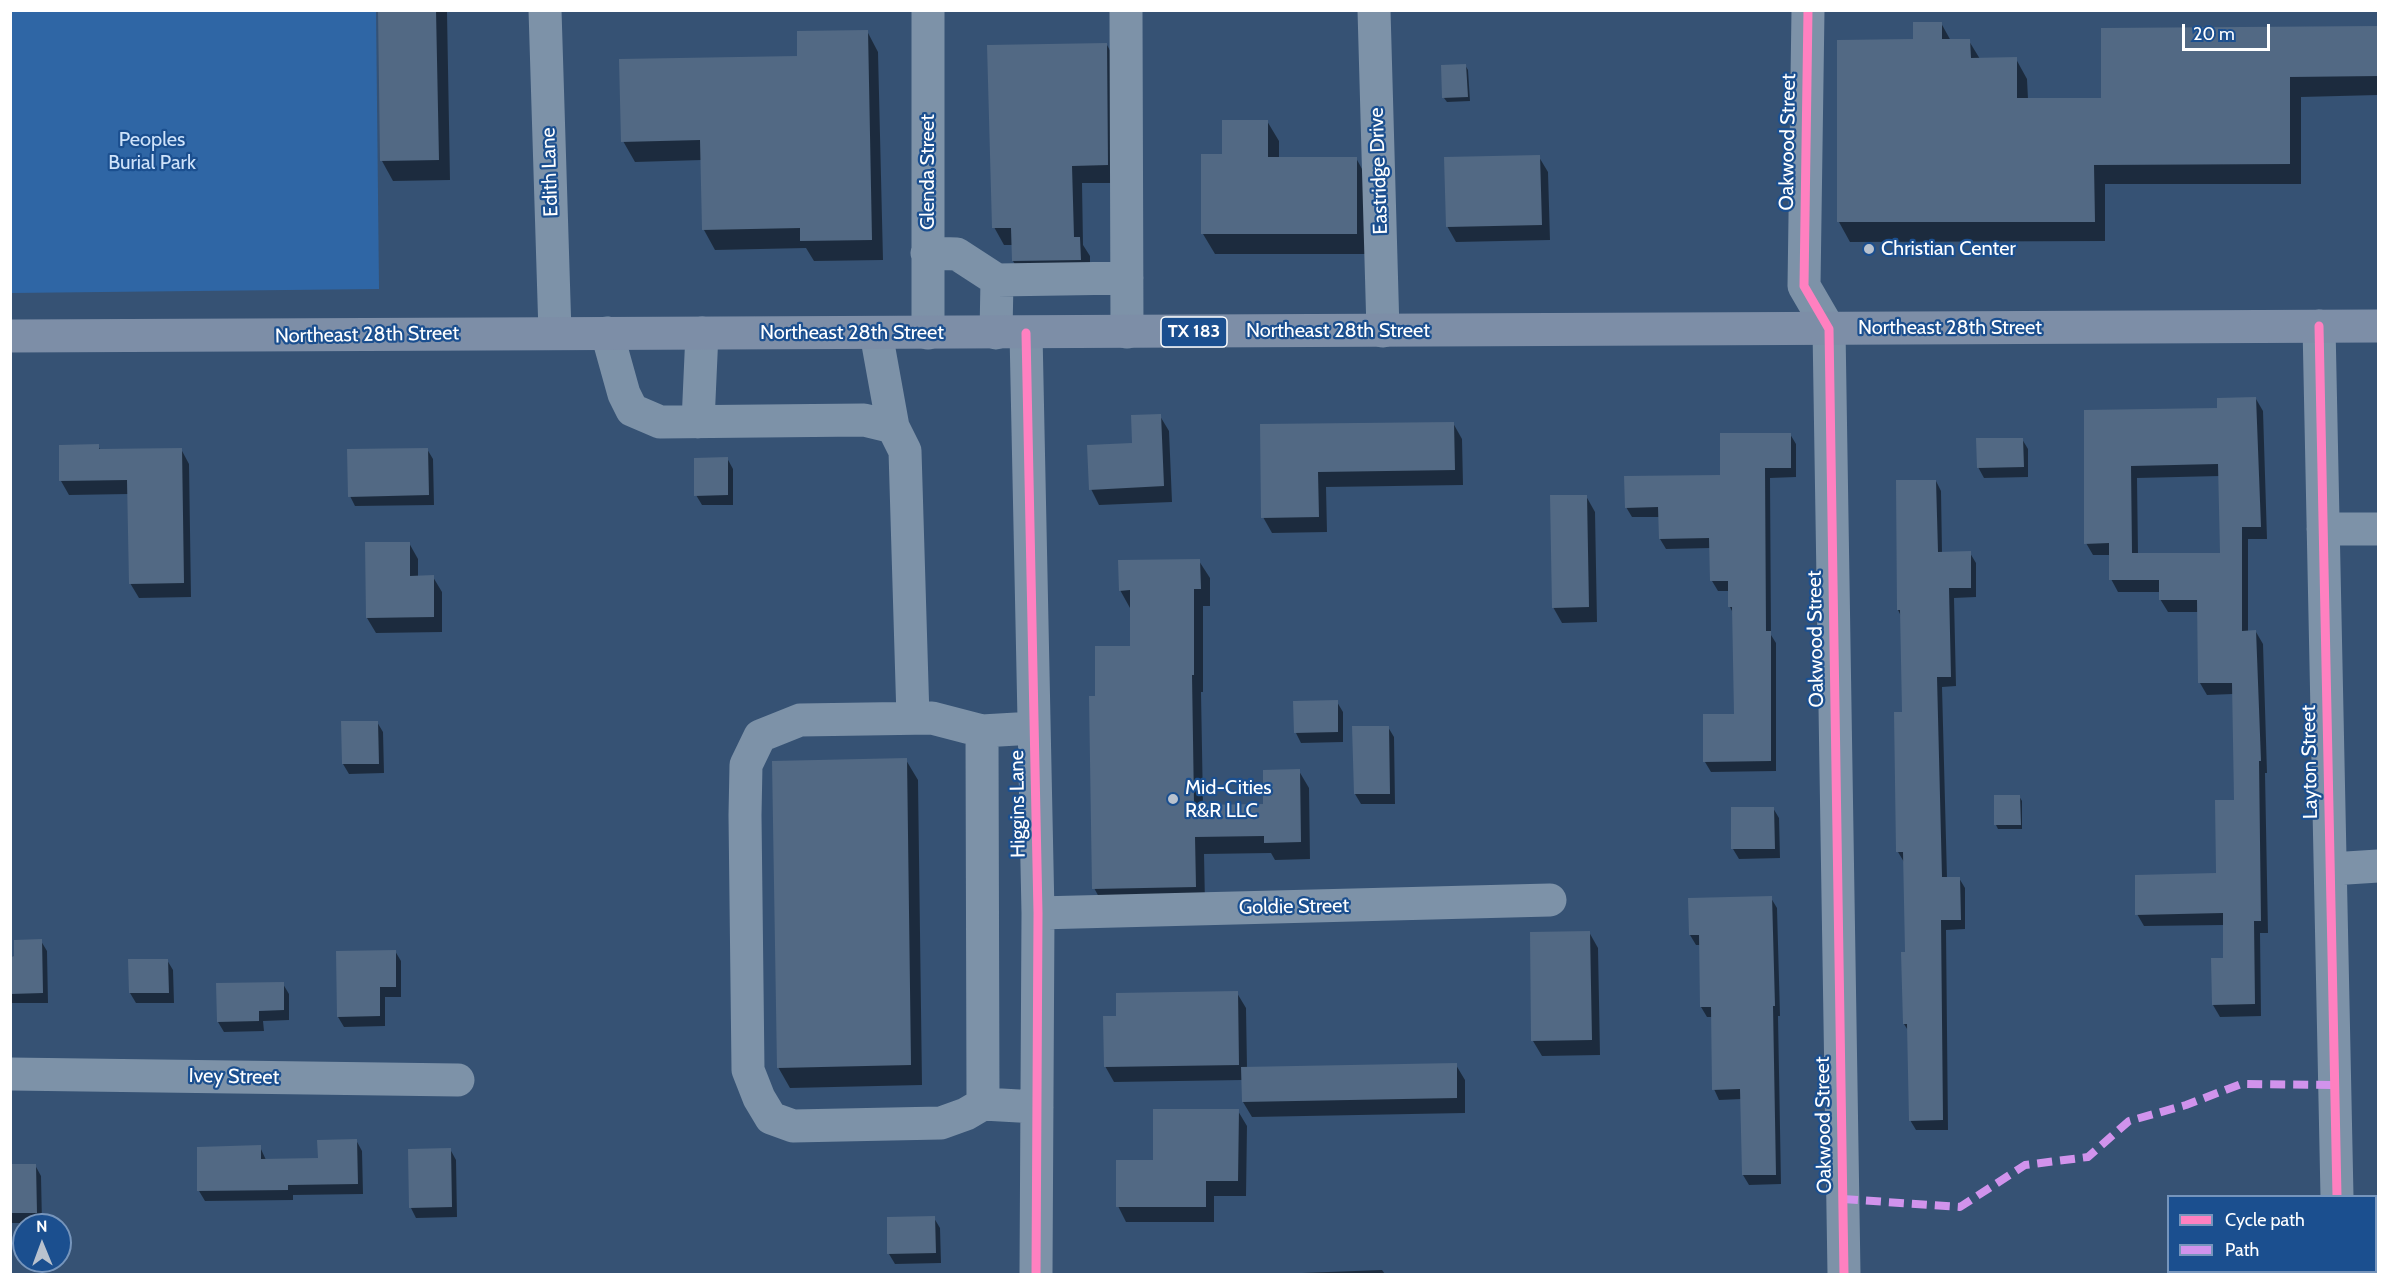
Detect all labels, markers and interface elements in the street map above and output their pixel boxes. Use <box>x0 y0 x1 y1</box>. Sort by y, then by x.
scale bar <box>2185 12 2274 50</box>
text: 20 m <box>2193 23 2235 45</box>
street label: Oakwood Street <box>1775 73 1801 211</box>
street label: Eastridge Drive <box>1365 107 1393 235</box>
street label: Glenda Street <box>916 114 940 230</box>
street label: Edith Lane <box>536 127 564 217</box>
park label: Peoples Burial Park <box>108 128 196 175</box>
place label: Christian Center <box>1881 237 2016 261</box>
marker: Christian Center <box>1862 242 1876 256</box>
street label: Northeast 28th Street <box>1858 316 2042 340</box>
road number: TX 183 <box>1161 317 1227 347</box>
street label: Northeast 28th Street <box>1246 319 1430 343</box>
street label: Northeast 28th Street <box>275 321 459 349</box>
street label: Northeast 28th Street <box>760 321 944 345</box>
street label: Oakwood Street <box>1803 570 1829 708</box>
street label: Layton Street <box>2297 705 2323 819</box>
street label: Higgins Lane <box>1005 750 1031 858</box>
place label: Mid-Cities R&R LLC <box>1185 776 1272 823</box>
marker: Mid-Cities R&R LLC <box>1166 792 1180 806</box>
street label: Goldie Street <box>1239 894 1349 920</box>
street label: Oakwood Street <box>1811 1056 1837 1194</box>
street label: Ivey Street <box>188 1064 280 1090</box>
legend <box>2167 1195 2377 1273</box>
text: Cycle path <box>2225 1209 2305 1231</box>
north arrow <box>12 1213 72 1273</box>
text: N <box>36 1217 48 1236</box>
text: Path <box>2225 1239 2259 1261</box>

